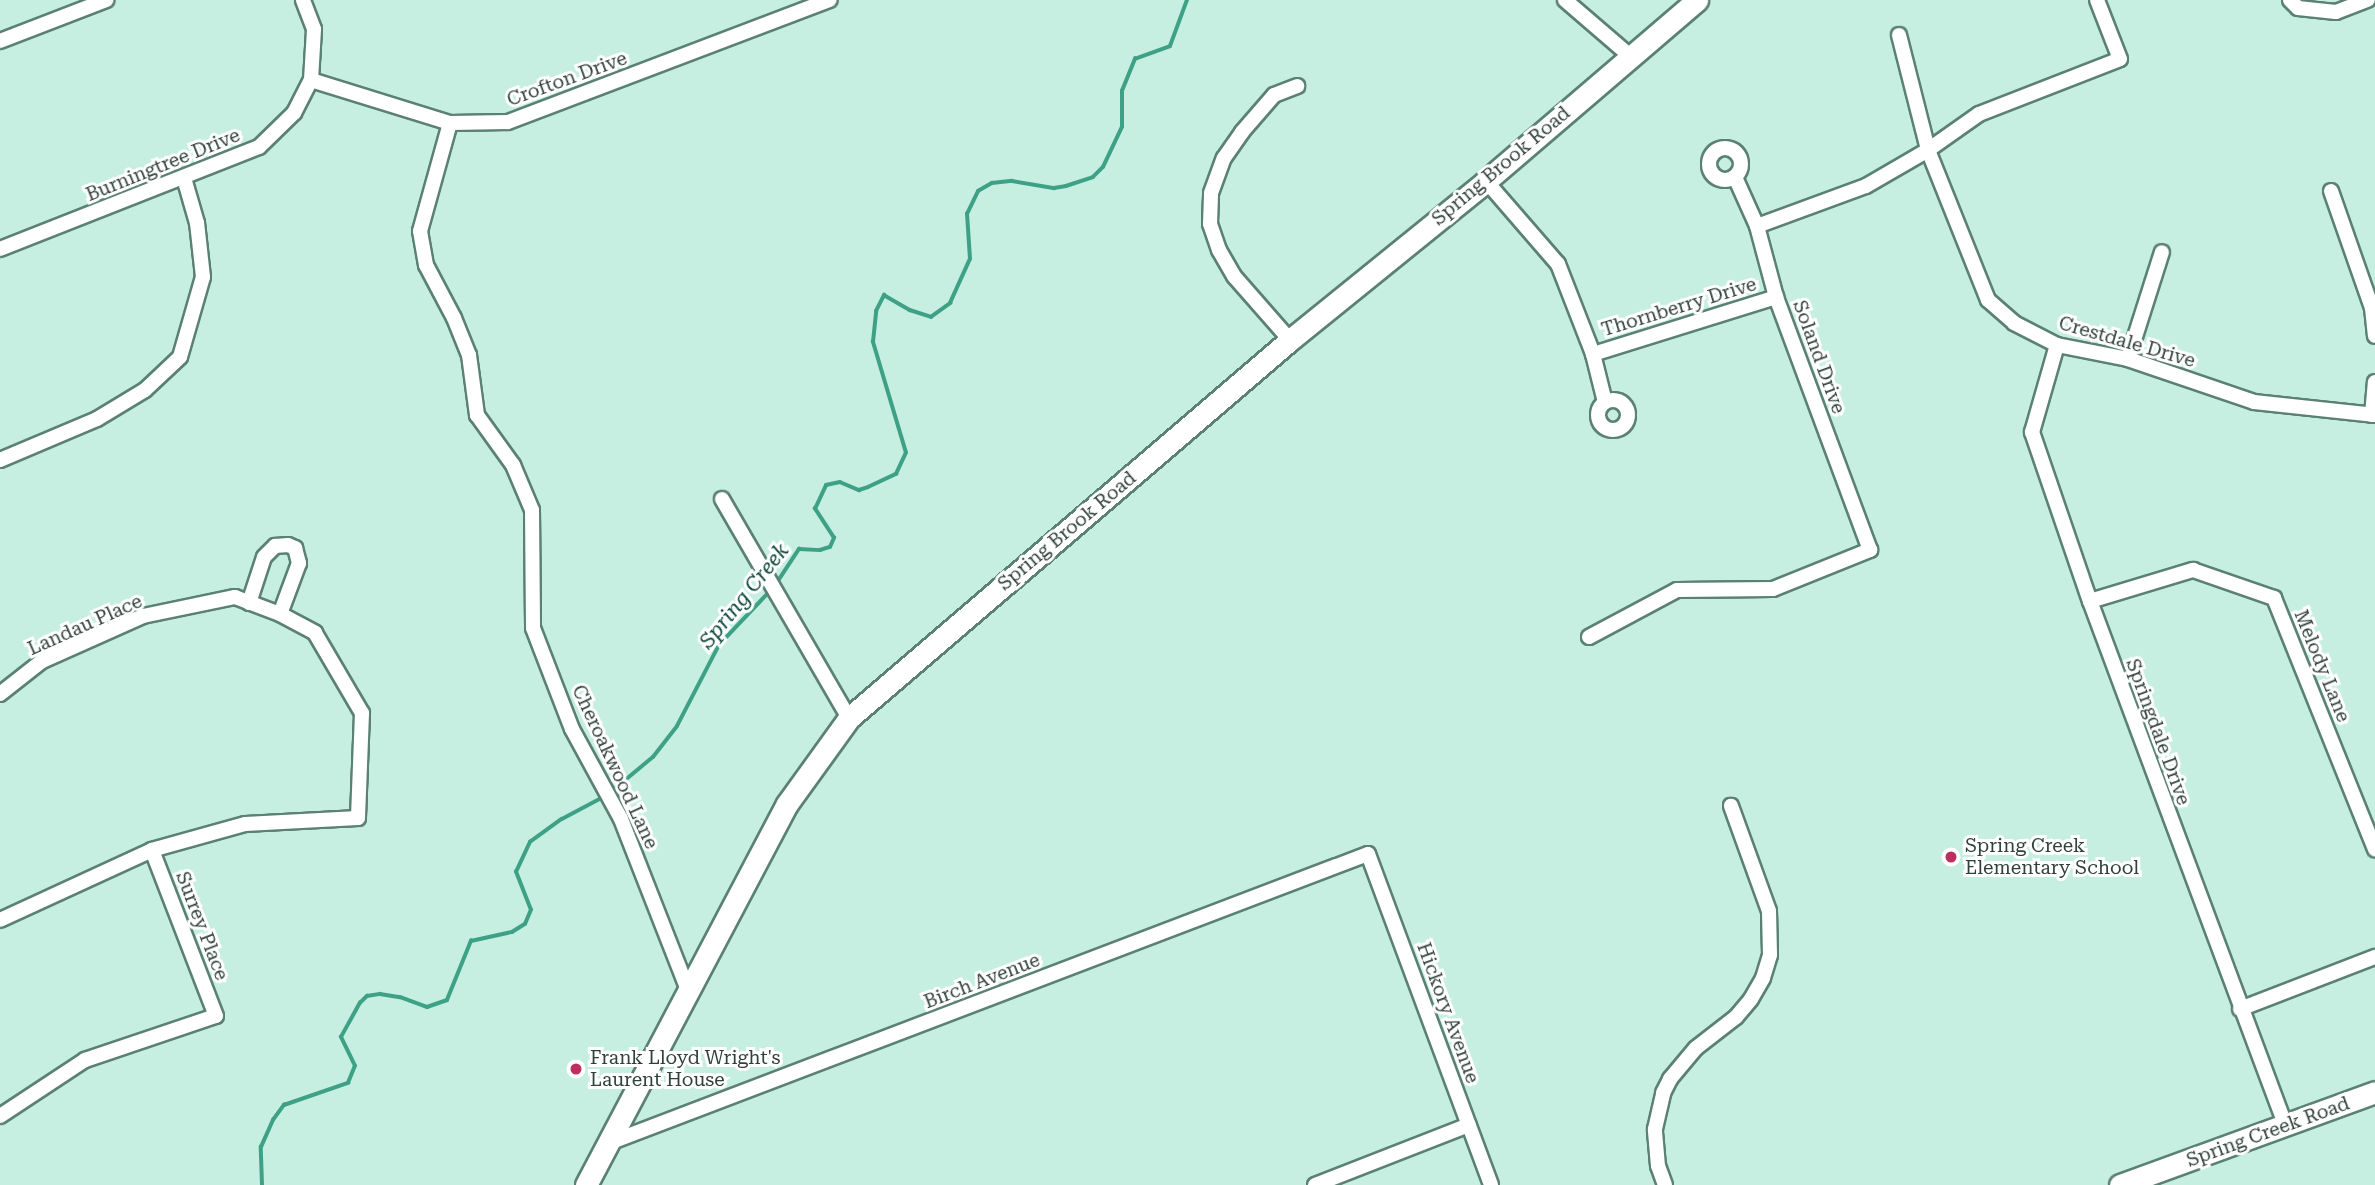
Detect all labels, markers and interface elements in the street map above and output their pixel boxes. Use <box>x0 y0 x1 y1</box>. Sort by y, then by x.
street label: Crofton Drive <box>504 47 630 111</box>
street label: Spring Brook Road <box>1427 102 1575 230</box>
street label: Burningtree Drive <box>83 124 243 206</box>
street label: Thornberry Drive <box>1599 273 1759 341</box>
street label: Soland Drive <box>1788 297 1850 417</box>
street label: Crestdale Drive <box>2056 312 2198 372</box>
street label: Spring Brook Road <box>993 467 1141 595</box>
water label: Spring Creek <box>694 538 794 654</box>
street label: Landau Place <box>24 590 146 660</box>
street label: Melody Lane <box>2289 607 2355 725</box>
street label: Springdale Drive <box>2121 656 2195 808</box>
street label: Cheroakwood Lane <box>567 681 663 853</box>
place label: Spring Creek Elementary School <box>1965 835 2139 879</box>
marker: Spring Creek Elementary School <box>1943 849 1959 865</box>
street label: Surrey Place <box>171 868 233 984</box>
street label: Hickory Avenue <box>1412 940 1484 1086</box>
street label: Birch Avenue <box>921 948 1043 1014</box>
place label: Frank Lloyd Wright's Laurent House <box>590 1047 780 1091</box>
marker: Frank Lloyd Wright's Laurent House <box>568 1061 584 1077</box>
street label: Spring Creek Road <box>2183 1092 2353 1172</box>

